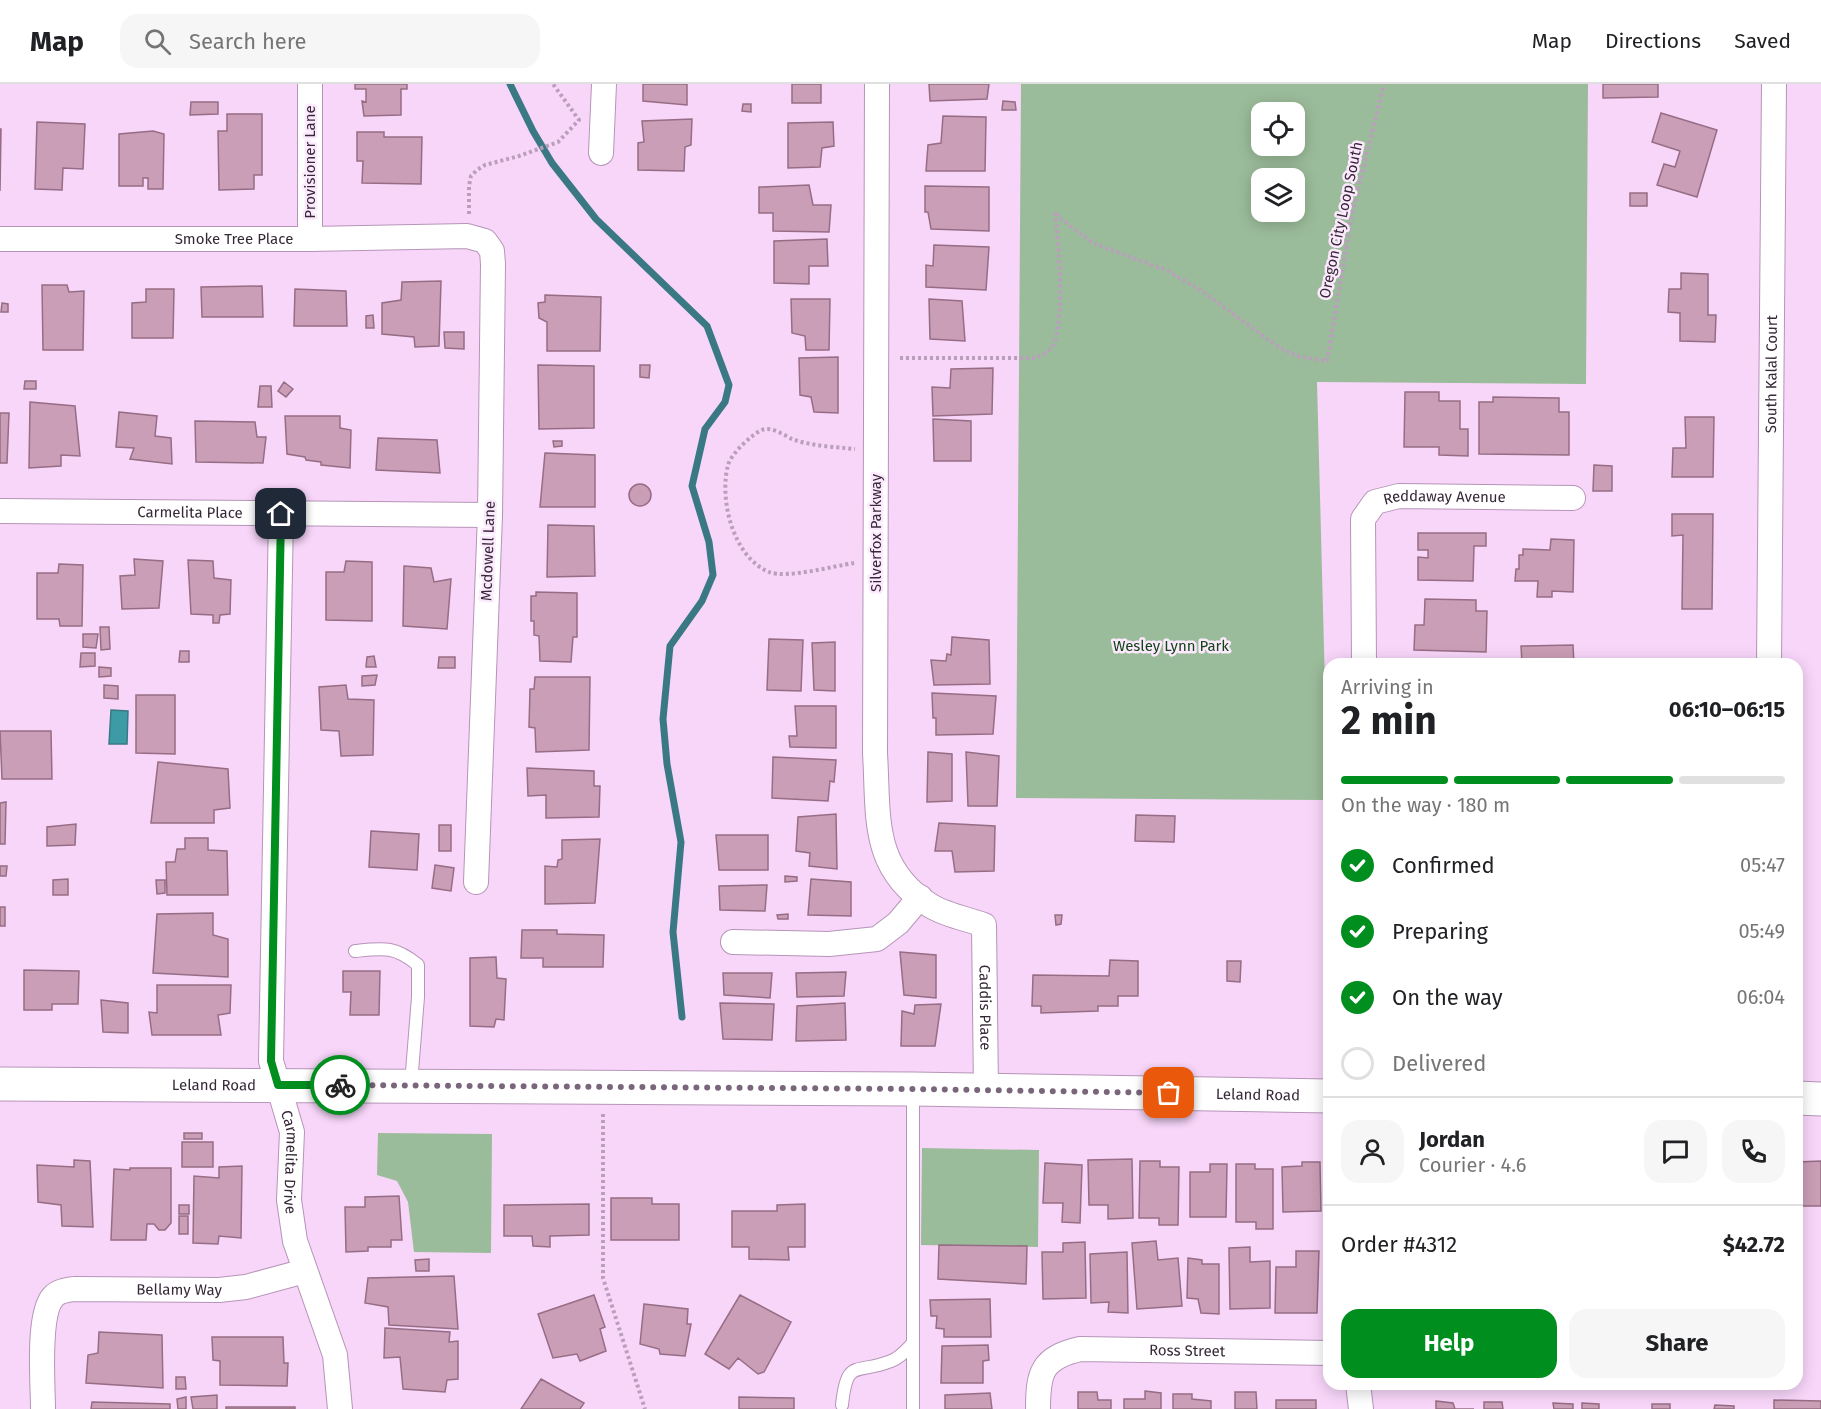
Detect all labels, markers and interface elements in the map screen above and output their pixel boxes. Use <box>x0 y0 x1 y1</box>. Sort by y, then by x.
search box <box>120 14 540 68</box>
text: Map <box>30 25 84 58</box>
icon: search <box>141 25 174 58</box>
text: Search here <box>189 28 307 55</box>
text: Map <box>1532 28 1572 54</box>
text: Directions <box>1605 28 1701 54</box>
text: Saved <box>1734 28 1791 54</box>
map controls <box>1251 102 1305 222</box>
button: locate <box>1251 102 1305 156</box>
street label: Provisioner Lane <box>301 105 319 219</box>
street label: Oregon City Loop South <box>1316 140 1366 300</box>
button: layers <box>1251 168 1305 222</box>
street label: Smoke Tree Place <box>175 230 293 248</box>
street label: South Kalal Court <box>1762 314 1781 433</box>
street label: Silverfox Parkway <box>867 473 885 592</box>
street label: Reddaway Avenue <box>1381 487 1506 509</box>
pin <box>255 488 306 539</box>
icon: home <box>264 497 297 530</box>
street label: Mcdowell Lane <box>477 501 499 601</box>
street label: Carmelita Place <box>137 503 243 522</box>
park label: Wesley Lynn Park <box>1113 637 1229 655</box>
text: Arriving in <box>1341 675 1434 699</box>
text: 06:10–06:15 <box>1669 696 1785 723</box>
text: 2 min <box>1341 698 1437 744</box>
text: On the way · 180 m <box>1341 793 1510 817</box>
icon: check <box>1341 849 1374 882</box>
text: Confirmed <box>1392 852 1495 879</box>
text: 05:47 <box>1740 853 1785 877</box>
icon: check <box>1341 915 1374 948</box>
text: Preparing <box>1392 918 1488 945</box>
text: 05:49 <box>1738 919 1785 943</box>
street label: Caddis Place <box>975 965 995 1051</box>
icon: check <box>1341 981 1374 1014</box>
text: On the way <box>1392 984 1503 1011</box>
text: 06:04 <box>1737 985 1785 1009</box>
text: Delivered <box>1392 1050 1487 1077</box>
courier <box>310 1055 370 1115</box>
pin <box>1143 1067 1194 1118</box>
icon: bike <box>324 1069 357 1102</box>
street label: Leland Road <box>172 1076 256 1094</box>
icon: bag <box>1152 1076 1185 1109</box>
street label: Leland Road <box>1216 1085 1300 1105</box>
street label: Carmelita Drive <box>277 1108 301 1215</box>
button: person <box>1341 1120 1404 1183</box>
button: chat <box>1644 1120 1707 1183</box>
button: phone <box>1722 1120 1785 1183</box>
text: Jordan <box>1419 1126 1485 1153</box>
text: Courier · 4.6 <box>1419 1153 1526 1177</box>
text: Order #4312 <box>1341 1231 1457 1258</box>
text: $42.72 <box>1723 1231 1785 1258</box>
street label: Bellamy Way <box>136 1280 223 1299</box>
button: Help <box>1341 1309 1557 1378</box>
button: Share <box>1569 1309 1785 1378</box>
street label: Ross Street <box>1149 1341 1226 1360</box>

